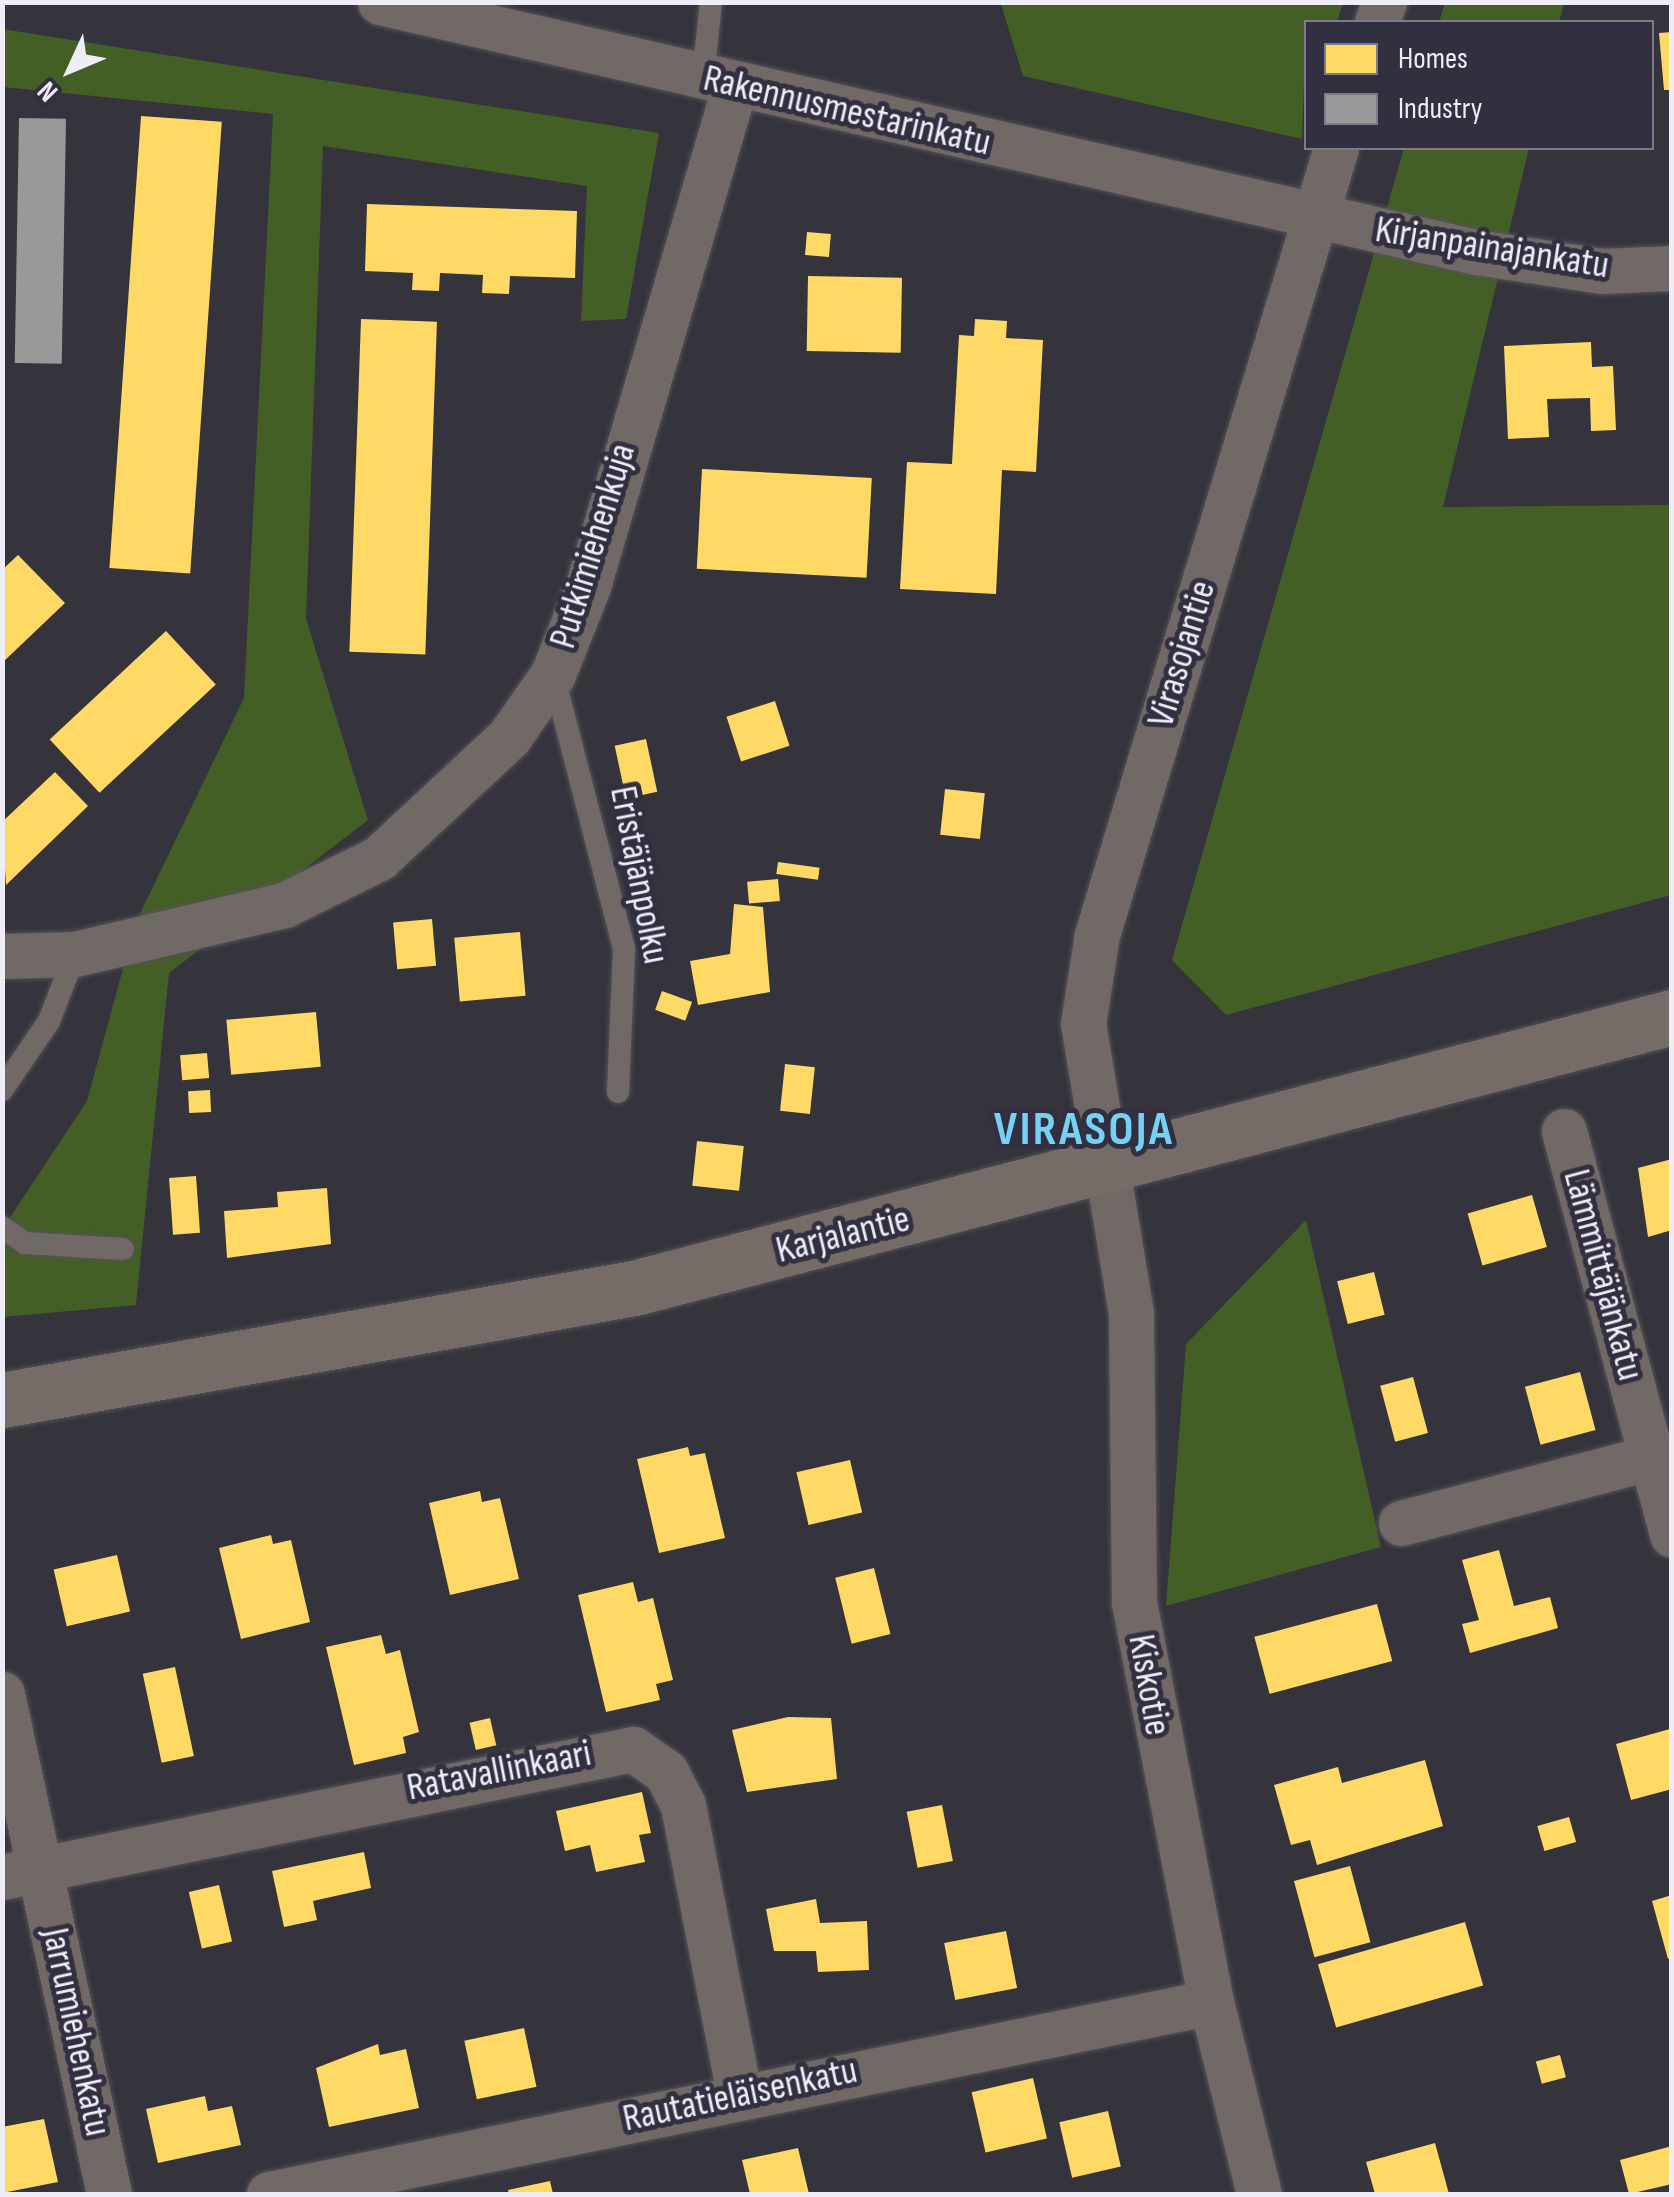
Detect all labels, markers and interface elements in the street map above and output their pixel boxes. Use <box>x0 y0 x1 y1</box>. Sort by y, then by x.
north arrow <box>20 20 120 120</box>
legend <box>1304 20 1654 150</box>
text: Homes <box>1398 41 1468 77</box>
street label: Rakennusmestarinkatu <box>699 56 995 166</box>
text: N <box>31 74 65 108</box>
text: Industry <box>1398 91 1482 127</box>
street label: Kirjanpainajankatu <box>1372 207 1612 289</box>
street label: Putkimiehenkuja <box>540 438 646 654</box>
street label: Virasojantie <box>1138 575 1226 733</box>
street label: Eristäjänpolku <box>599 782 679 968</box>
district label: VIRASOJA <box>994 1101 1174 1159</box>
street label: Lämmittäjänkatu <box>1553 1165 1653 1385</box>
street label: Karjalantie <box>771 1196 915 1274</box>
street label: Kiskotie <box>1118 1631 1180 1739</box>
street label: Ratavallinkaari <box>403 1731 595 1811</box>
street label: Jarrumiehenkatu <box>32 1924 120 2140</box>
street label: Rautatieläisenkatu <box>619 2048 861 2142</box>

